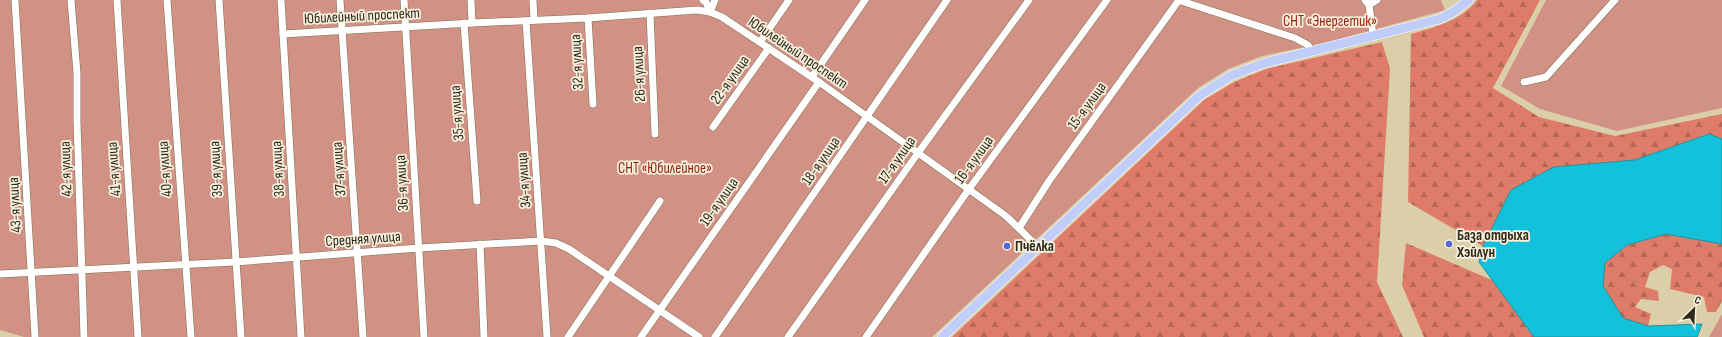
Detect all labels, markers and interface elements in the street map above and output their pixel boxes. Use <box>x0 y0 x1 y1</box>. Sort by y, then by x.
street label: Юбилейный проспект <box>304 3 420 29</box>
park label: СНТ «Энергетик» <box>1283 12 1377 31</box>
street label: Юбилейный проспект <box>745 13 851 93</box>
street label: 32-я улица <box>566 34 588 90</box>
street label: 26-я улица <box>628 45 650 102</box>
street label: 22-я улица <box>706 52 754 108</box>
street label: 15-я улица <box>1063 78 1111 134</box>
street label: 35-я улица <box>446 85 468 141</box>
street label: 17-я улица <box>874 132 920 187</box>
street label: 16-я улица <box>950 132 998 188</box>
street label: 18-я улица <box>797 133 845 189</box>
street label: 40-я улица <box>154 140 176 198</box>
street label: 39-я улица <box>205 140 227 197</box>
street label: 38-я улица <box>267 140 289 197</box>
street label: 42-я улица <box>56 141 76 197</box>
street label: 41-я улица <box>103 141 125 197</box>
street label: 37-я улица <box>328 141 350 197</box>
street label: 34-я улица <box>513 151 535 208</box>
street label: 36-я улица <box>391 154 413 211</box>
park label: СНТ «Юбилейное» <box>618 159 712 178</box>
street label: 19-я улица <box>695 174 743 230</box>
street label: 43-я улица <box>4 176 26 233</box>
place label: База отдыха Хэйлун <box>1456 226 1529 262</box>
street label: Средняя улица <box>325 227 401 251</box>
place label: Пчёлка <box>1015 237 1054 256</box>
marker: База отдыха Хэйлун <box>1444 239 1454 249</box>
marker: Пчёлка <box>1002 241 1012 251</box>
north arrow <box>1674 289 1714 329</box>
text: С <box>1693 293 1703 308</box>

